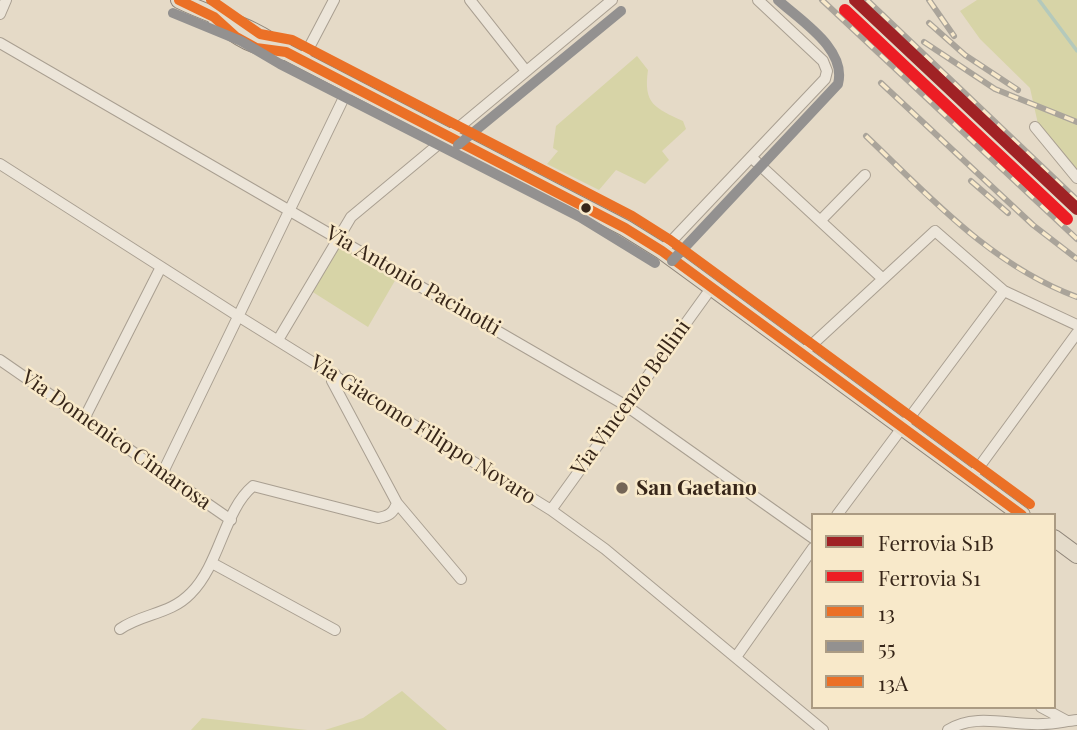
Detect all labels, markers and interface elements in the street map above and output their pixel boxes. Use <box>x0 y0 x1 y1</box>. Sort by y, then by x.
unlabelled marker <box>579 201 593 215</box>
street label: Via Antonio Pacinotti <box>321 221 505 341</box>
street label: Via Vincenzo Bellini <box>566 315 696 481</box>
street label: Via Giacomo Filippo Novaro <box>306 350 540 510</box>
street label: Via Domenico Cimarosa <box>16 365 216 515</box>
place label: San Gaetano <box>636 475 757 501</box>
marker: San Gaetano <box>614 480 630 496</box>
legend <box>811 513 1056 709</box>
text: Ferrovia S1B <box>878 528 994 556</box>
text: Ferrovia S1 <box>878 563 981 591</box>
text: 13 <box>878 598 895 626</box>
text: 55 <box>878 633 895 661</box>
text: 13A <box>878 668 908 696</box>

